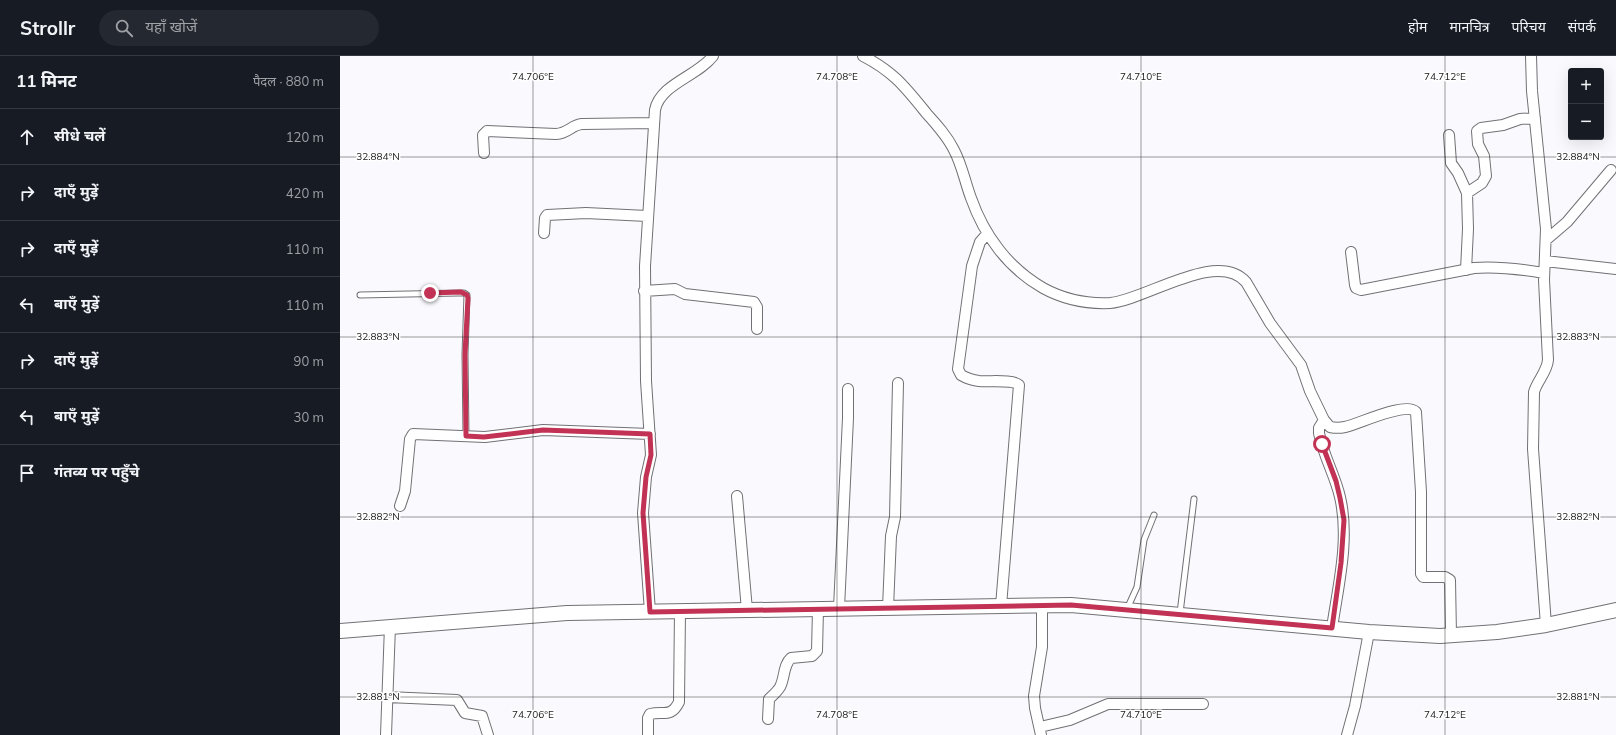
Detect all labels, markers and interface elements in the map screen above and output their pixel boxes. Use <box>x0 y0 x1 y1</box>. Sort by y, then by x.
search box <box>99 10 379 46</box>
text: Strollr <box>20 16 75 40</box>
icon: search <box>113 17 135 39</box>
text: यहाँ खोजें <box>145 17 197 36</box>
text: होम <box>1408 18 1427 36</box>
text: मानचित्र <box>1449 18 1490 36</box>
text: परिचय <box>1512 18 1546 36</box>
text: संपर्क <box>1568 18 1596 36</box>
map controls <box>1568 68 1604 140</box>
button: + <box>1568 68 1604 104</box>
text: 11 मिनट <box>16 70 77 91</box>
text: 74.706°E <box>512 70 554 83</box>
text: 74.708°E <box>816 70 858 83</box>
text: 74.710°E <box>1120 70 1162 83</box>
text: 74.712°E <box>1424 70 1466 83</box>
text: पैदल · 880 m <box>253 73 324 89</box>
button: − <box>1568 104 1604 140</box>
icon: ahead <box>16 126 38 148</box>
text: सीधे चलें <box>54 126 105 145</box>
text: 120 m <box>286 129 324 145</box>
text: 32.884°N <box>356 150 400 163</box>
text: 32.884°N <box>1556 150 1600 163</box>
icon: right <box>16 182 38 204</box>
text: दाएँ मुड़ें <box>54 182 98 201</box>
text: 420 m <box>286 185 324 201</box>
icon: right <box>16 238 38 260</box>
text: दाएँ मुड़ें <box>54 238 98 257</box>
text: 110 m <box>286 241 324 257</box>
route end <box>421 284 439 302</box>
icon: left <box>16 294 38 316</box>
text: बाएँ मुड़ें <box>54 294 99 313</box>
text: 110 m <box>286 297 324 313</box>
text: 32.883°N <box>356 330 400 343</box>
text: 32.883°N <box>1556 330 1600 343</box>
icon: right <box>16 350 38 372</box>
text: दाएँ मुड़ें <box>54 350 98 369</box>
text: 90 m <box>294 353 324 369</box>
icon: left <box>16 406 38 428</box>
text: बाएँ मुड़ें <box>54 406 99 425</box>
text: 30 m <box>294 409 324 425</box>
route start <box>1313 435 1331 453</box>
icon: arrive <box>16 462 38 484</box>
text: गंतव्य पर पहुँचे <box>54 462 139 481</box>
text: 32.882°N <box>356 510 400 523</box>
text: 32.882°N <box>1556 510 1600 523</box>
text: 32.881°N <box>356 690 400 703</box>
text: 32.881°N <box>1556 690 1600 703</box>
text: 74.706°E <box>512 708 554 721</box>
text: 74.708°E <box>816 708 858 721</box>
text: 74.710°E <box>1120 708 1162 721</box>
text: 74.712°E <box>1424 708 1466 721</box>

